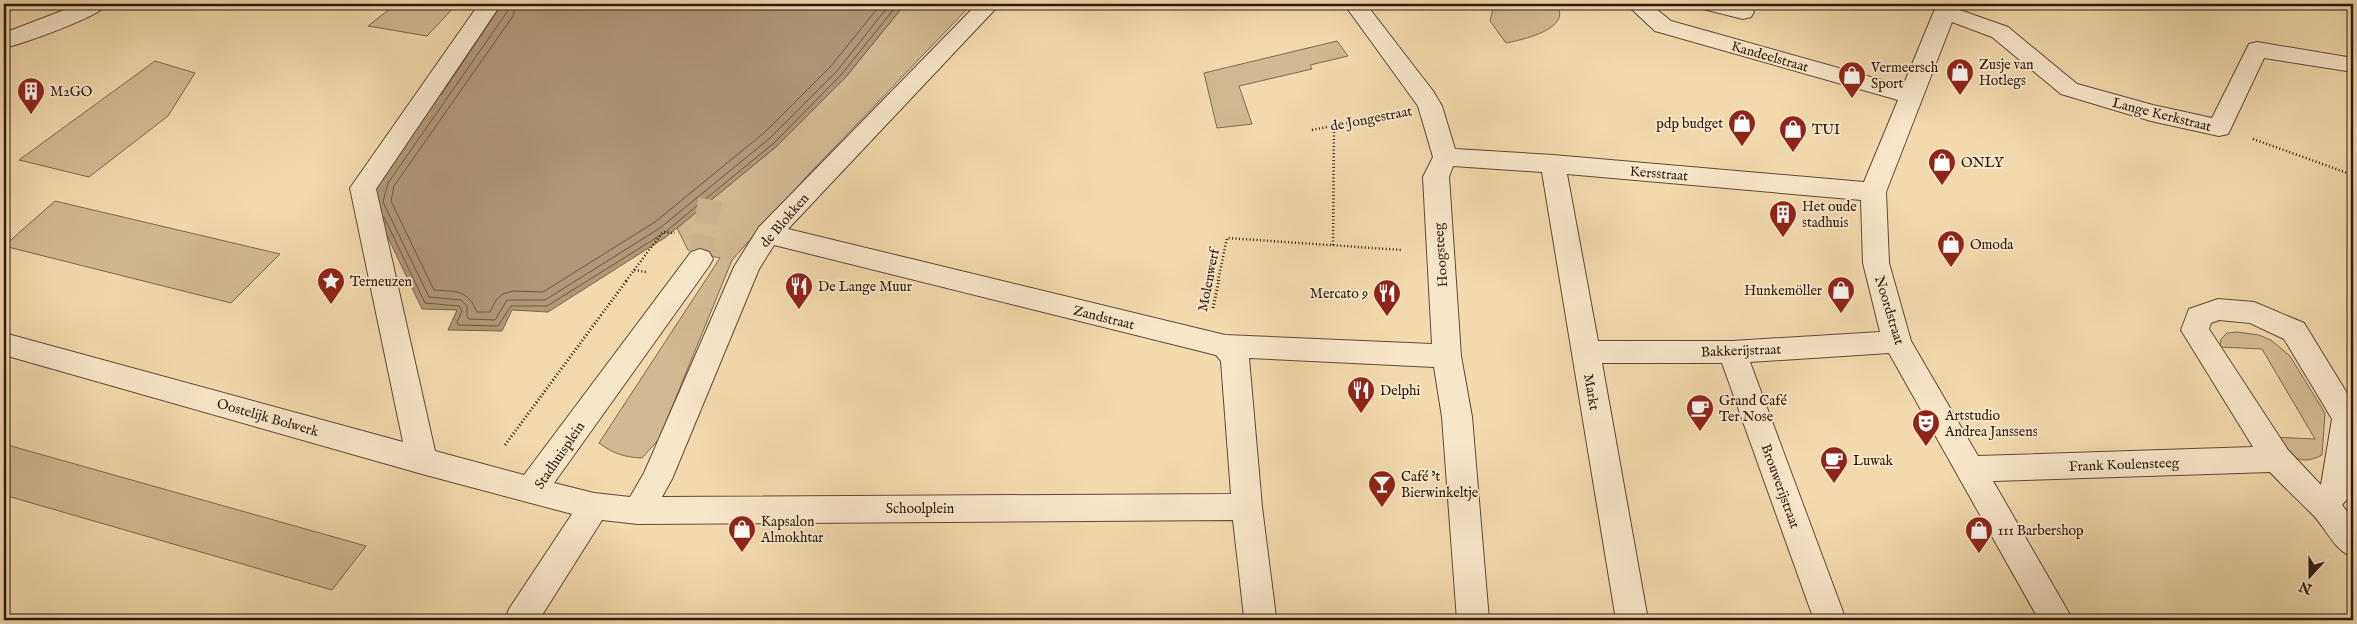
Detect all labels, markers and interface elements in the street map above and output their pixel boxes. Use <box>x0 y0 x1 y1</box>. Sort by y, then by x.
street label: Kandeelstraat <box>1729 37 1811 77</box>
place label: Zusje van Hotlegs <box>1979 56 2034 90</box>
shop icon: Zusje van Hotlegs <box>1945 57 1975 96</box>
place label: Vermeersch Sport <box>1870 59 1939 93</box>
shop icon: Vermeersch Sport <box>1837 60 1867 99</box>
building icon: M2GO <box>16 76 46 115</box>
place label: M2GO <box>50 83 93 101</box>
street label: Lange Kerkstraat <box>2110 94 2213 136</box>
street label: de Jongestraat <box>1329 102 1414 136</box>
shop icon: pdp budget <box>1727 108 1757 147</box>
shop icon: TUI <box>1778 114 1808 153</box>
place label: pdp budget <box>1656 115 1723 133</box>
place label: TUI <box>1812 121 1840 139</box>
shop icon: ONLY <box>1927 147 1957 186</box>
place label: ONLY <box>1961 154 2005 172</box>
street label: Kersstraat <box>1629 162 1689 186</box>
street label: de Blokken <box>756 189 814 252</box>
place label: Het oude stadhuis <box>1802 198 1857 232</box>
building icon: Het oude stadhuis <box>1768 199 1798 238</box>
street label: Hoogsteeg <box>1430 222 1452 288</box>
shop icon: Omoda <box>1936 229 1966 268</box>
place label: Omoda <box>1970 236 2014 254</box>
street label: Molenwerf <box>1194 244 1224 313</box>
place icon: Terneuzen <box>316 266 346 305</box>
restaurant icon: De Lange Muur <box>784 271 814 310</box>
place label: Terneuzen <box>350 273 413 291</box>
street label: Noordstraat <box>1870 274 1908 347</box>
shop icon: Hunkemöller <box>1826 275 1856 314</box>
place label: De Lange Muur <box>818 278 912 296</box>
restaurant icon: Mercato 9 <box>1372 278 1402 317</box>
place label: Hunkemöller <box>1744 282 1822 300</box>
place label: Mercato 9 <box>1310 285 1368 303</box>
street label: Zandstraat <box>1071 302 1136 334</box>
street label: Bakkerijstraat <box>1700 341 1782 361</box>
street label: Markt <box>1579 373 1603 412</box>
restaurant icon: Delphi <box>1346 375 1376 414</box>
place label: Delphi <box>1380 382 1420 400</box>
place label: Grand Café Ter Nose <box>1719 392 1787 426</box>
cafe icon: Grand Café Ter Nose <box>1685 393 1715 432</box>
street label: Oostelijk Bolwerk <box>215 395 321 441</box>
place label: Artstudio Andrea Janssens <box>1944 407 2038 441</box>
theatre icon: Artstudio Andrea Janssens <box>1911 408 1941 447</box>
street label: Stadhuisplein <box>531 418 589 493</box>
street label: Brouwerijstraat <box>1756 442 1804 531</box>
cafe icon: Luwak <box>1819 445 1849 484</box>
place label: Luwak <box>1853 452 1893 470</box>
street label: Frank Koulensteeg <box>2068 454 2180 476</box>
place label: Café 't Bierwinkeltje <box>1401 468 1479 502</box>
bar icon: Café 't Bierwinkeltje <box>1367 469 1397 508</box>
street label: Schoolplein <box>886 500 955 518</box>
place label: Kapsalon Almokhtar <box>760 513 823 547</box>
shop icon: Kapsalon Almokhtar <box>727 514 757 553</box>
shop icon: 111 Barbershop <box>1964 515 1994 554</box>
place label: 111 Barbershop <box>1998 522 2084 540</box>
north arrow <box>2284 552 2334 602</box>
text: N <box>2297 577 2316 598</box>

